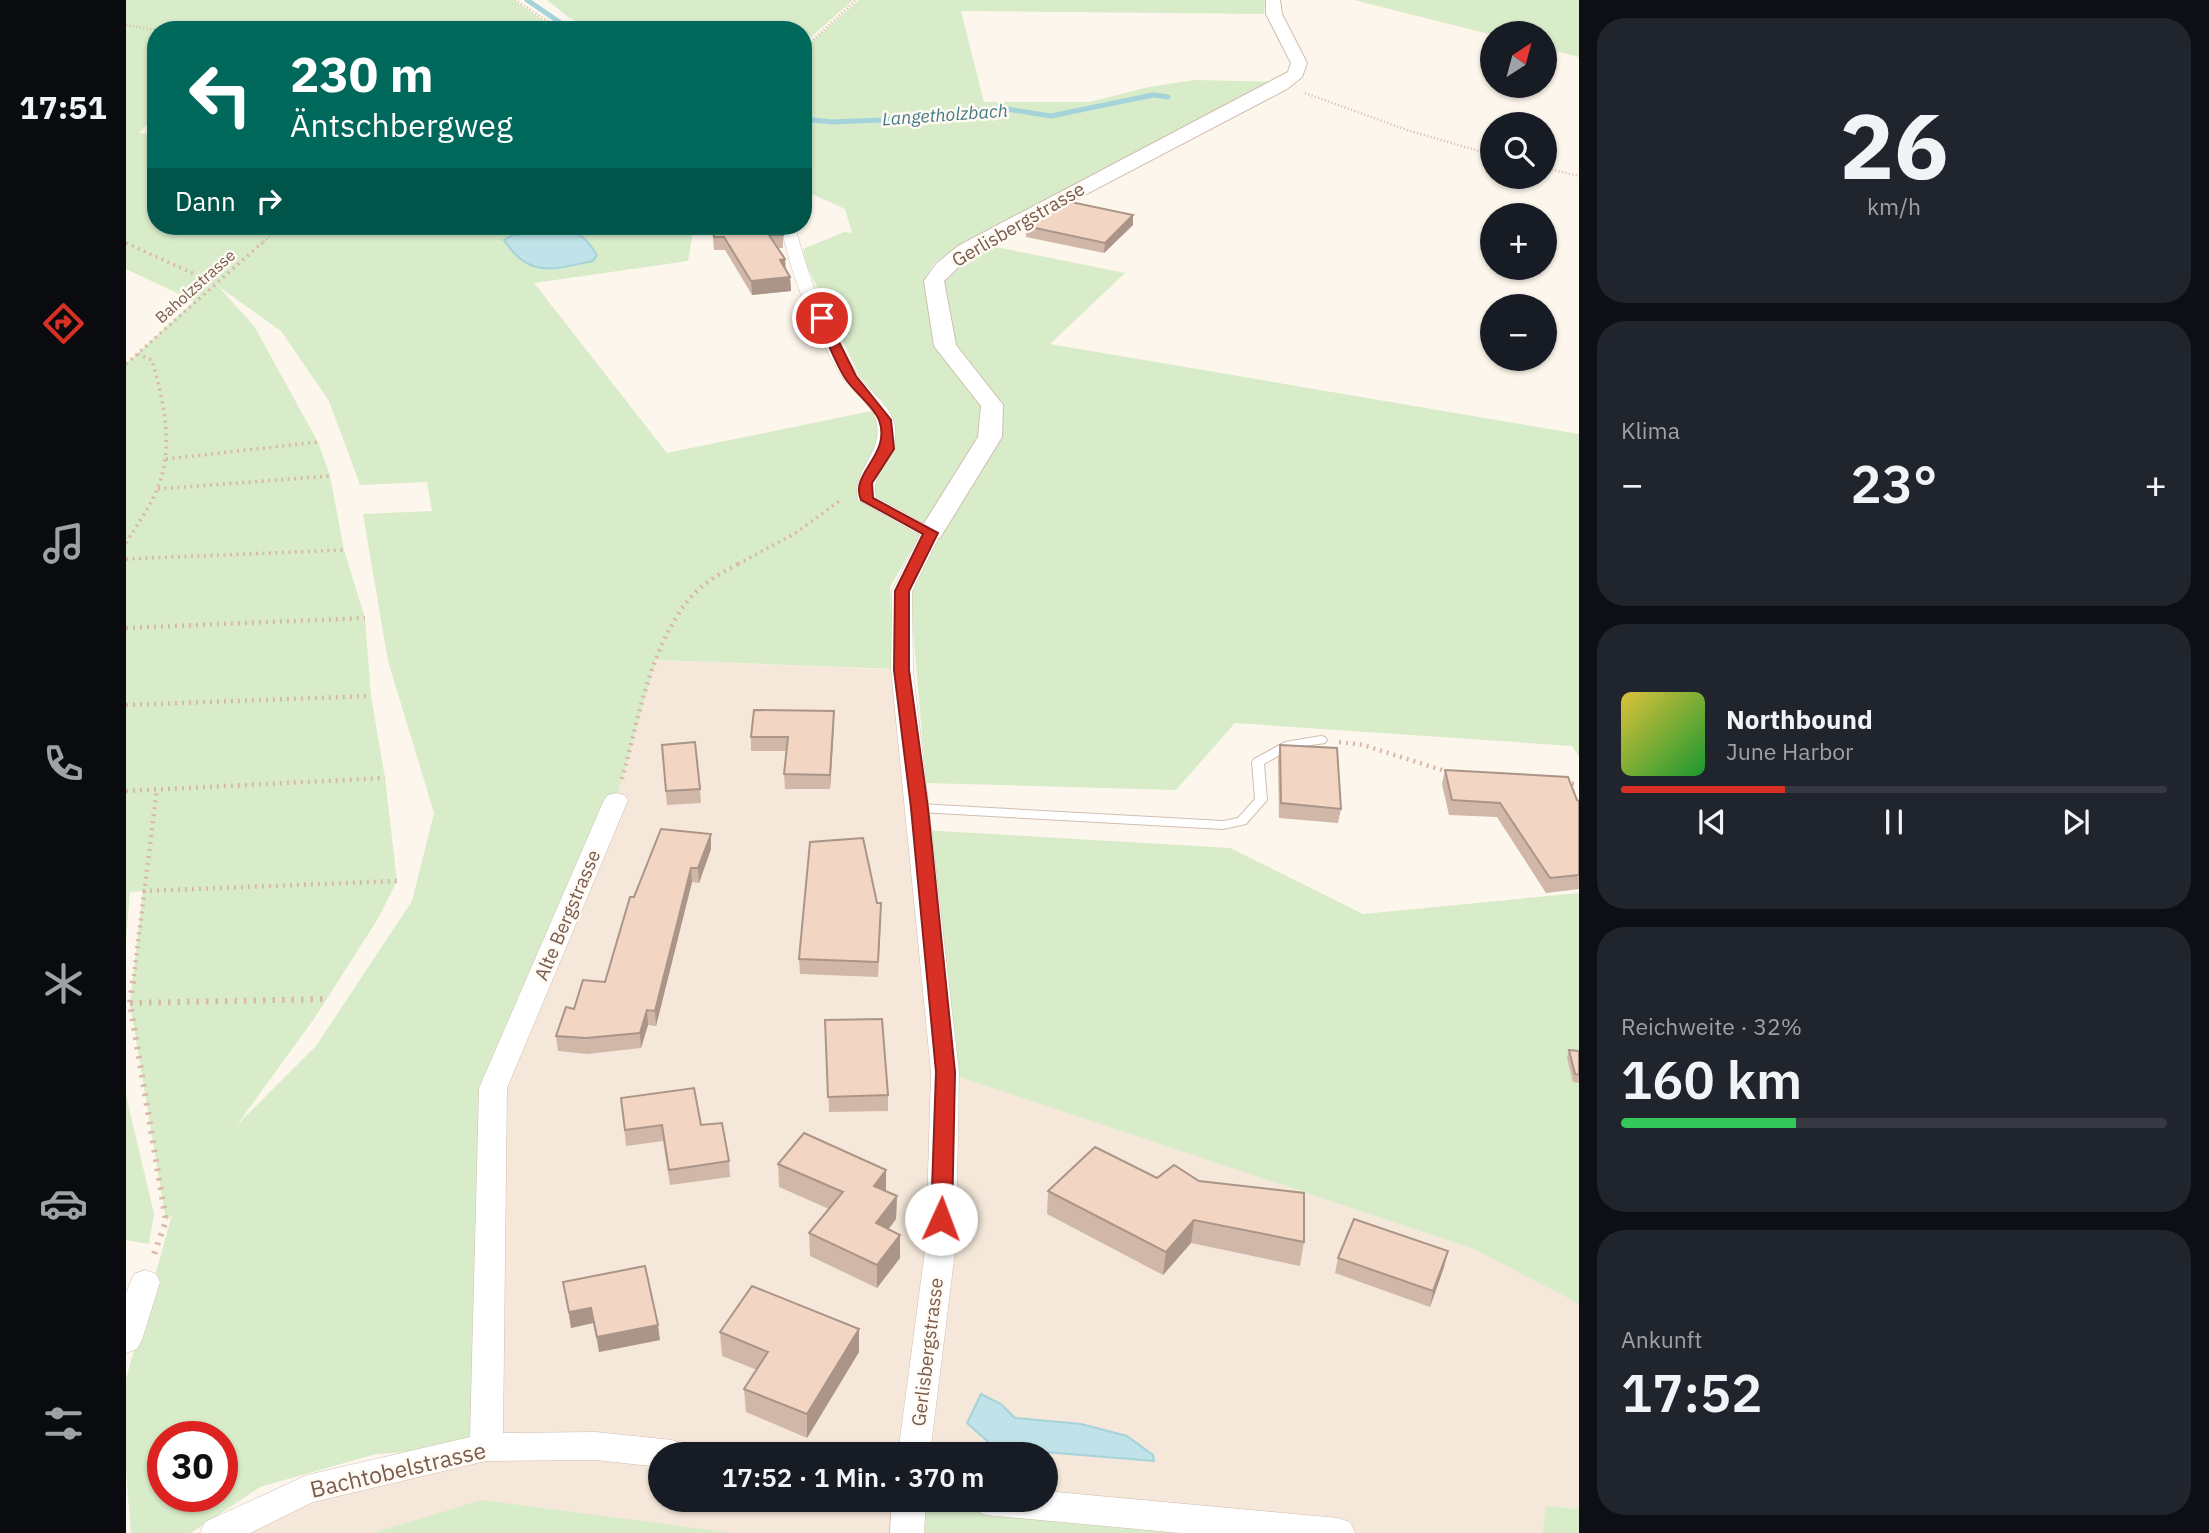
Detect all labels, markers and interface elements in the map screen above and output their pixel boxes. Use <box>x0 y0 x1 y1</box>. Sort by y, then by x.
north arrow <box>1480 21 1558 98</box>
map controls <box>1480 21 1557 371</box>
text: 230 m <box>290 42 434 105</box>
icon: left <box>175 49 266 140</box>
text: 17:51 <box>19 86 107 128</box>
text: 26 <box>1839 86 1949 204</box>
water label: Langetholzbach <box>881 99 1009 130</box>
text: Äntschbergweg <box>290 104 513 146</box>
button: search <box>1480 112 1557 189</box>
street label: Gerlisbergstrasse <box>947 176 1089 272</box>
icon: right <box>250 182 288 220</box>
text: Dann <box>175 184 236 218</box>
text: km/h <box>1867 191 1921 221</box>
button: + <box>1480 203 1557 280</box>
street label: Baholzstrasse <box>151 245 239 327</box>
pin <box>792 288 852 348</box>
button: − <box>1480 294 1557 371</box>
icon: directions <box>39 299 88 348</box>
icon: arrive <box>803 299 841 337</box>
text: Klima <box>1621 415 1680 445</box>
text: 23° <box>1851 450 1937 517</box>
text: − <box>1621 459 1644 508</box>
text: + <box>2144 459 2167 508</box>
icon: music <box>39 519 88 568</box>
text: Northbound <box>1726 702 1873 736</box>
text: June Harbor <box>1726 736 1854 766</box>
icon: phone <box>39 739 88 788</box>
icon: previous <box>1693 803 1731 841</box>
icon: pause <box>1875 803 1913 841</box>
icon: next <box>2057 803 2095 841</box>
street label: Alte Bergstrasse <box>529 846 605 984</box>
icon: climate <box>39 959 88 1008</box>
text: Reichweite · 32% <box>1621 1011 1802 1041</box>
text: 160 km <box>1621 1046 1802 1113</box>
icon: car <box>39 1179 88 1228</box>
position arrow <box>904 1182 978 1256</box>
street label: Gerlisbergstrasse <box>906 1276 948 1428</box>
text: Ankunft <box>1621 1324 1702 1354</box>
text: 17:52 <box>1621 1359 1762 1426</box>
icon: filters <box>39 1399 88 1448</box>
speed limit sign: 30 <box>147 1421 238 1512</box>
street label: Bachtobelstrasse <box>307 1434 489 1504</box>
text: 17:52 · 1 Min. · 370 m <box>722 1460 984 1494</box>

